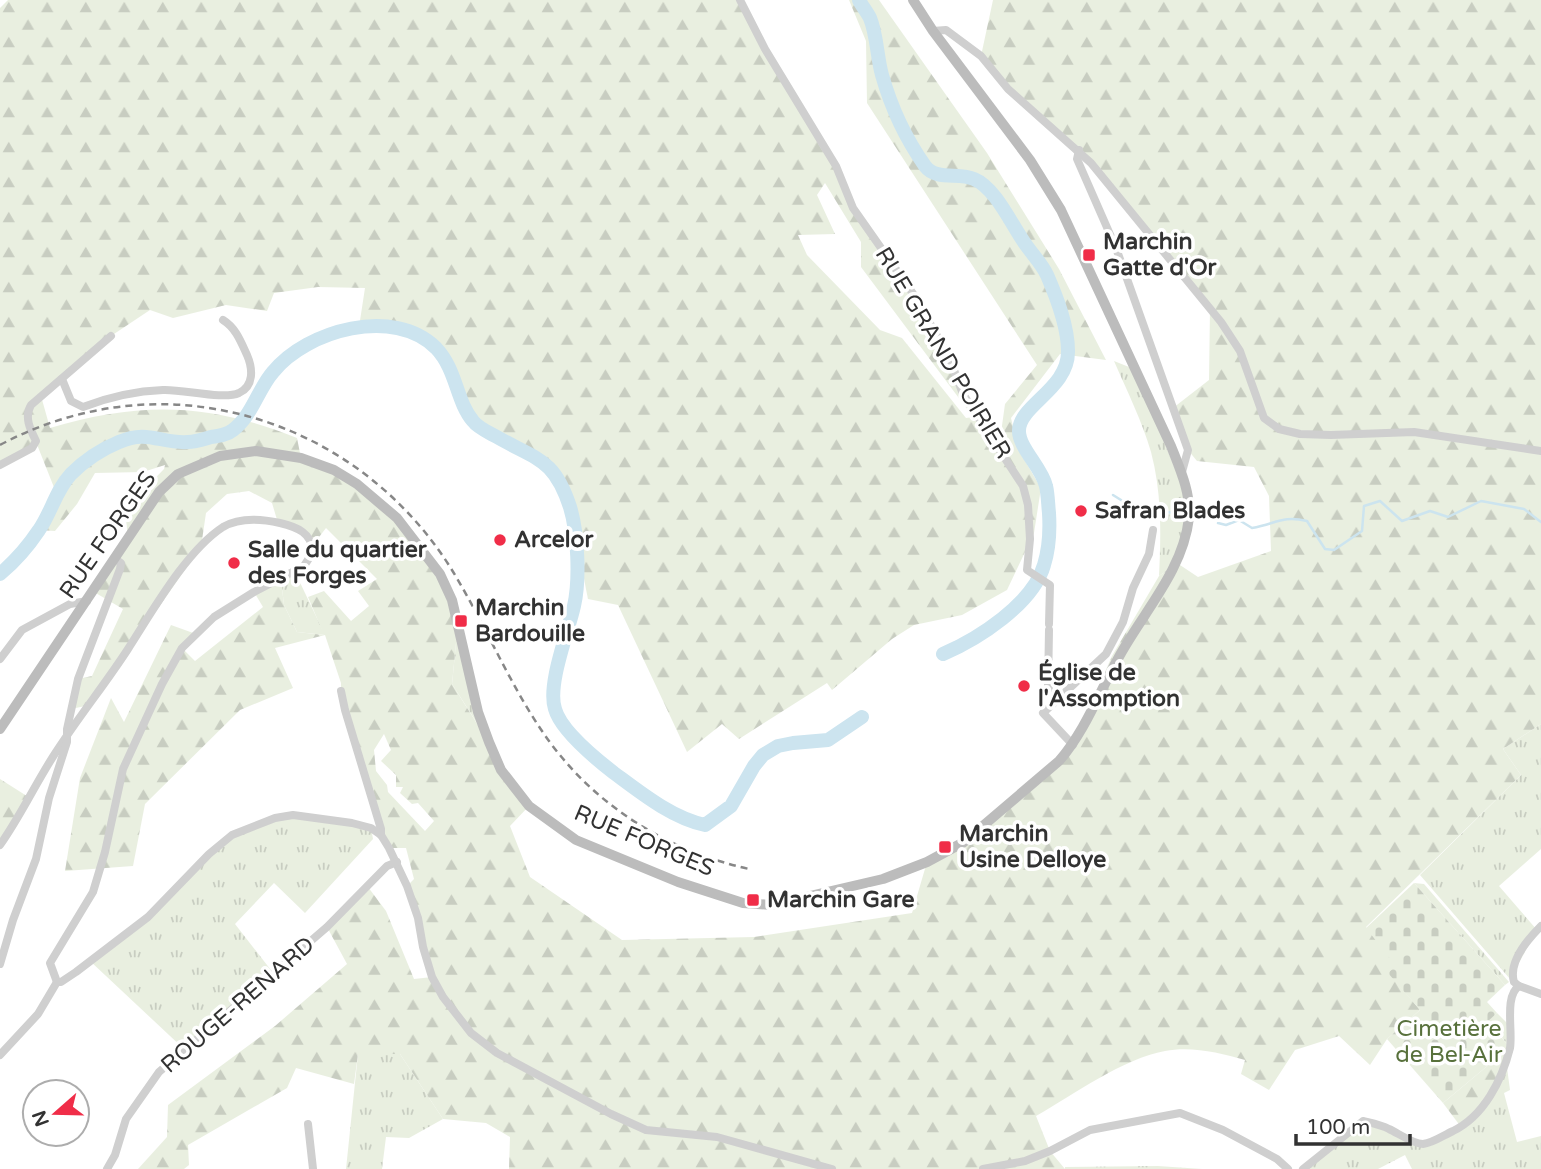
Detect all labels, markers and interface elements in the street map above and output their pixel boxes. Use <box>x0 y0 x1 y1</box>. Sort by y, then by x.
place label: Marchin Gatte d'Or <box>1103 228 1218 282</box>
street label: RUE GRAND POIRIER <box>869 242 1017 464</box>
marker: Marchin Gatte d'Or <box>1081 247 1097 263</box>
street label: RUE FORGES <box>54 466 162 604</box>
place label: Safran Blades <box>1095 497 1245 525</box>
marker: Safran Blades <box>1073 503 1089 519</box>
place label: Arcelor <box>514 526 594 554</box>
marker: Arcelor <box>492 532 508 548</box>
place label: Salle du quartier des Forges <box>248 536 428 590</box>
marker: Salle du quartier des Forges <box>226 555 242 571</box>
place label: Marchin Bardouille <box>475 594 585 648</box>
marker: Marchin Bardouille <box>453 613 469 629</box>
place label: Église de l'Assomption <box>1038 659 1180 713</box>
marker: Église de l'Assomption <box>1016 678 1032 694</box>
street label: RUE FORGES <box>570 799 718 883</box>
place label: Marchin Usine Delloye <box>959 820 1106 874</box>
marker: Marchin Usine Delloye <box>937 839 953 855</box>
place label: Marchin Gare <box>767 886 914 914</box>
marker: Marchin Gare <box>745 892 761 908</box>
street label: ROUGE-RENARD <box>156 931 320 1079</box>
park label: Cimetière de Bel-Air <box>1395 1015 1503 1069</box>
north arrow <box>21 1078 91 1148</box>
scale bar <box>1296 1102 1410 1146</box>
text: N <box>28 1108 54 1129</box>
text: 100 m <box>1306 1115 1370 1140</box>

